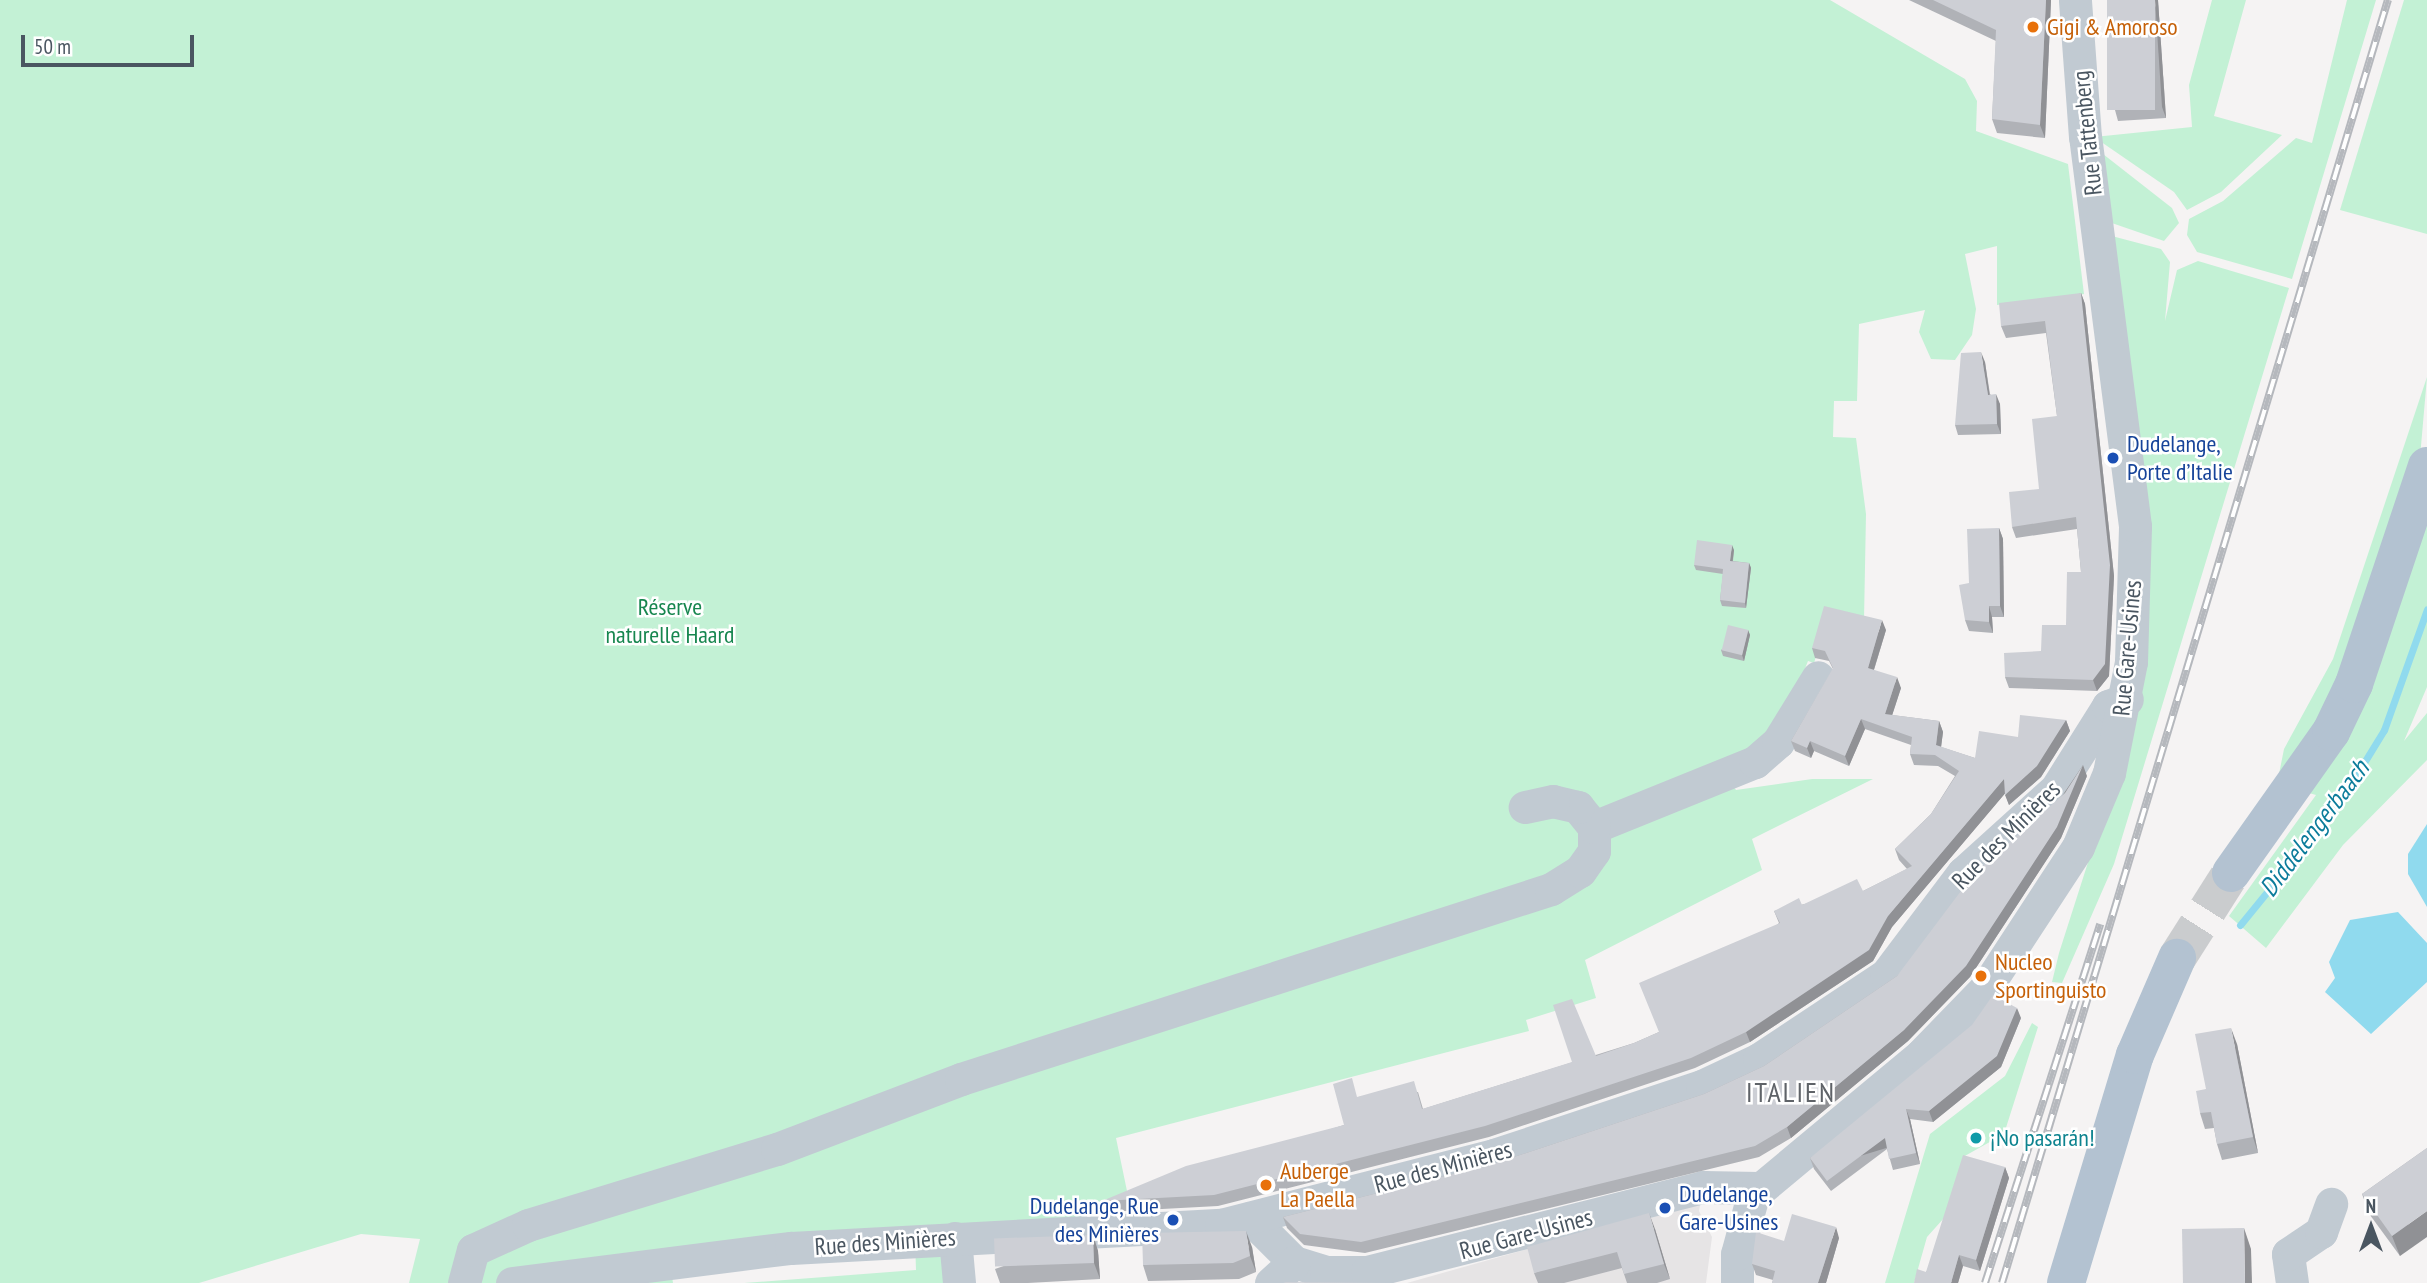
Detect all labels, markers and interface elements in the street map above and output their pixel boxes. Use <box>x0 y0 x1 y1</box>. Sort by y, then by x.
place label: Gigi & Amoroso <box>2047 13 2178 41</box>
marker: Gigi & Amoroso <box>2025 19 2041 35</box>
scale bar <box>24 21 198 65</box>
text: 50 m <box>34 33 71 60</box>
street label: Rue Tattenberg <box>2066 69 2108 197</box>
place label: Dudelange, Porte d’Italie <box>2127 430 2233 486</box>
marker: Dudelange, Porte d’Italie <box>2105 450 2121 466</box>
street label: Rue Gare-Usines <box>2107 579 2147 717</box>
park label: Réserve naturelle Haard <box>606 593 734 649</box>
water label: Diddelengerbaach <box>2253 754 2375 902</box>
street label: Rue des Minières <box>1946 775 2066 895</box>
place label: Nucleo Sportinguisto <box>1995 948 2106 1004</box>
marker: Nucleo Sportinguisto <box>1973 968 1989 984</box>
district label: ITALIEN <box>1747 1075 1835 1109</box>
place label: ¡No pasarán! <box>1990 1124 2095 1152</box>
marker: ¡No pasarán! <box>1968 1130 1984 1146</box>
street label: Rue des Minières <box>1371 1135 1515 1199</box>
place label: Auberge La Paella <box>1280 1157 1355 1213</box>
marker: Auberge La Paella <box>1258 1177 1274 1193</box>
place label: Dudelange, Gare-Usines <box>1679 1180 1778 1236</box>
place label: Dudelange, Rue des Minières <box>1028 1192 1159 1248</box>
north arrow <box>2336 1192 2406 1262</box>
text: N <box>2366 1194 2376 1218</box>
marker: Dudelange, Gare-Usines <box>1657 1200 1673 1216</box>
street label: Rue Gare-Usines <box>1456 1202 1596 1266</box>
marker: Dudelange, Rue des Minières <box>1165 1212 1181 1228</box>
street label: Rue des Minières <box>814 1223 956 1261</box>

